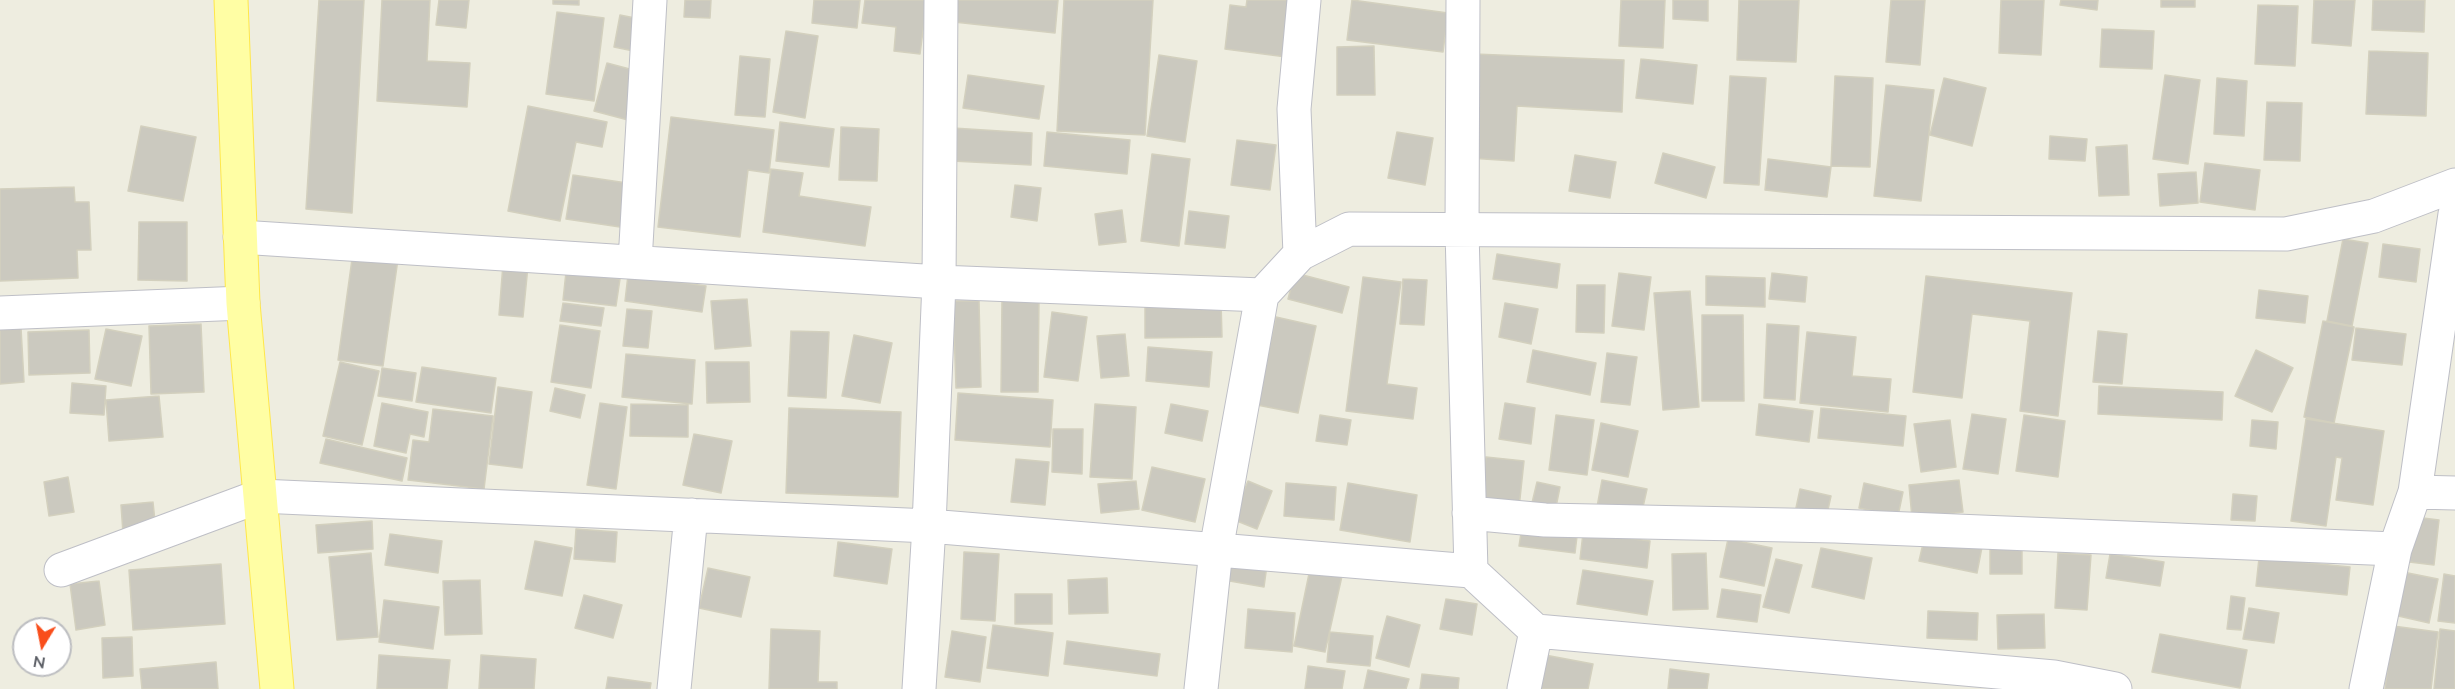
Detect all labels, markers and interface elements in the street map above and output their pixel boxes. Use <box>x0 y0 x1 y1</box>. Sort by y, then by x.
north arrow <box>12 617 72 677</box>
text: N <box>32 652 47 674</box>

